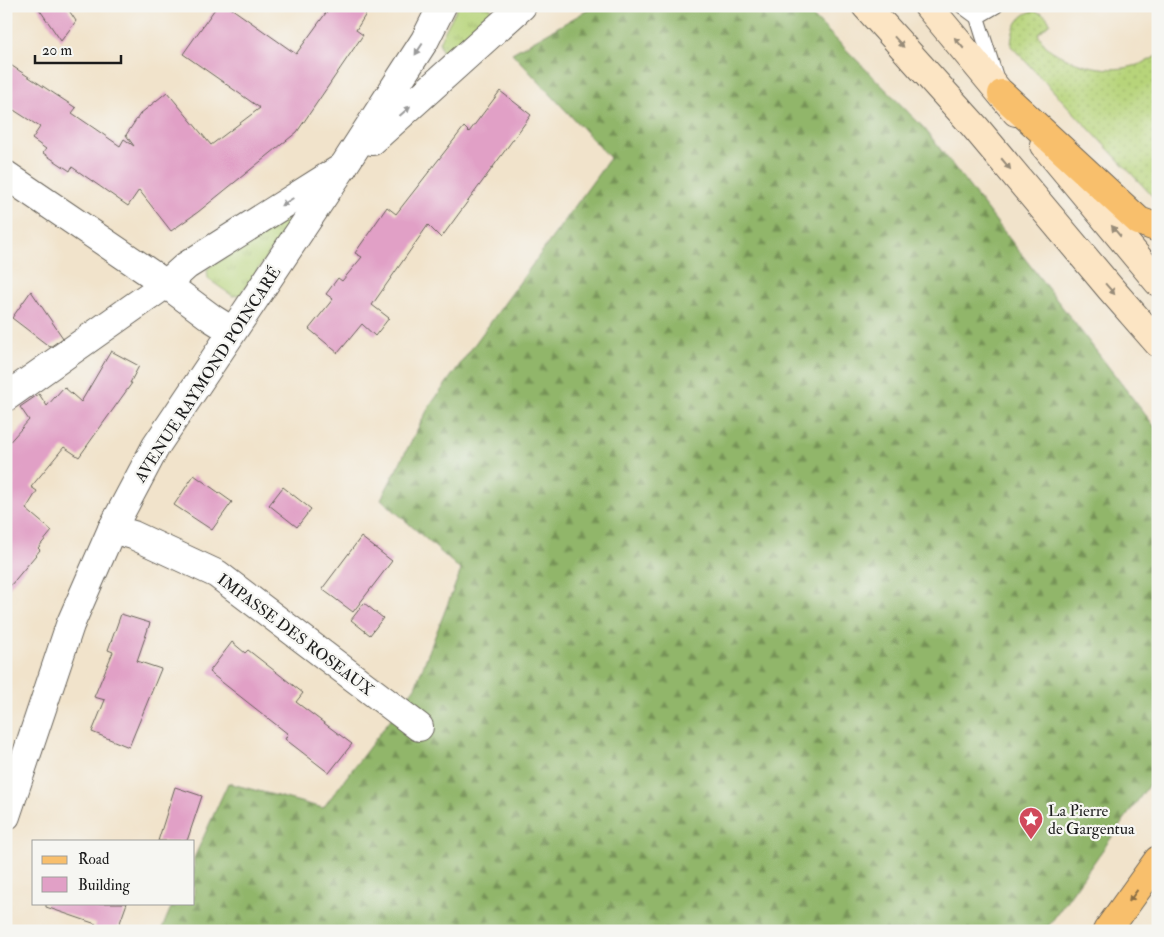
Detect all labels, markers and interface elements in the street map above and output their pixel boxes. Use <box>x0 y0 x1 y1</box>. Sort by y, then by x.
scale bar <box>35 32 121 64</box>
one-way arrow <box>893 36 904 49</box>
one-way arrow <box>954 37 965 50</box>
text: 20 m <box>42 41 72 60</box>
one-way arrow <box>415 43 424 56</box>
one-way arrow <box>399 105 411 117</box>
one-way arrow <box>1000 158 1012 170</box>
one-way arrow <box>281 198 294 207</box>
one-way arrow <box>1110 225 1121 238</box>
street label: AVENUE RAYMOND POINCARÉ <box>129 262 285 487</box>
one-way arrow <box>1105 282 1116 295</box>
street label: IMPASSE DES ROSEAUX <box>213 570 378 700</box>
place label: La Pierre de Gargentua <box>1048 801 1135 839</box>
place icon: La Pierre de Gargentua <box>1018 806 1044 840</box>
legend <box>32 840 195 904</box>
text: Road <box>78 850 110 869</box>
text: Building <box>78 876 130 895</box>
one-way arrow <box>1128 889 1138 902</box>

